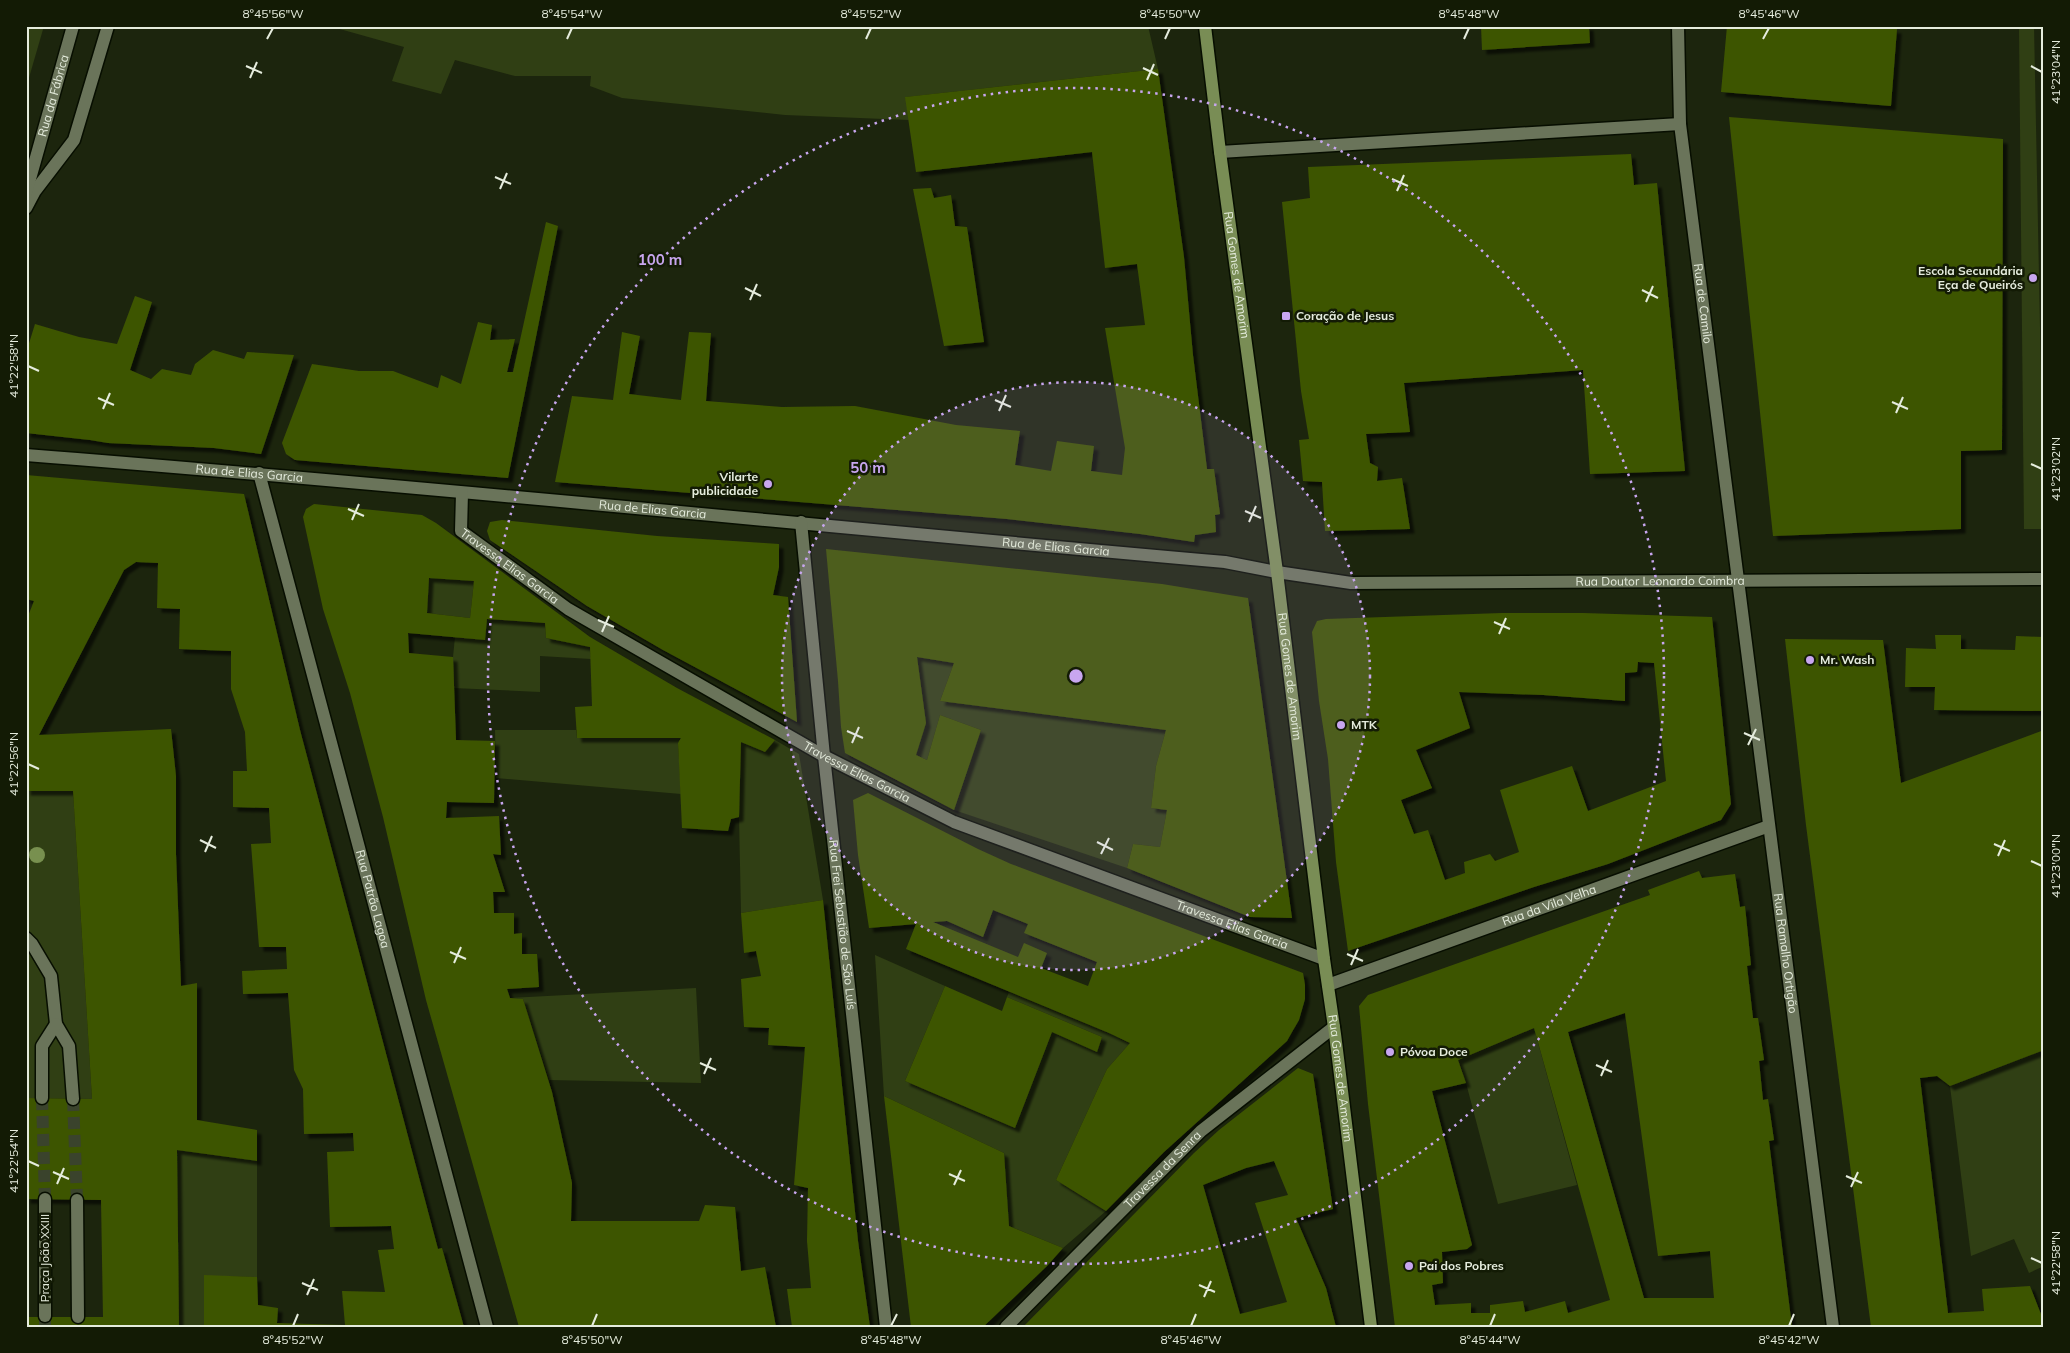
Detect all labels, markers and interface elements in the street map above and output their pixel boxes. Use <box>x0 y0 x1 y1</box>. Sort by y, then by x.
text: 8°45'56"W <box>242 6 304 21</box>
text: 8°45'54"W <box>541 6 603 21</box>
text: 8°45'52"W <box>840 6 902 21</box>
text: 8°45'50"W <box>1139 6 1201 21</box>
text: 8°45'48"W <box>1438 6 1500 21</box>
text: 8°45'46"W <box>1738 6 1800 21</box>
text: 41°23'04"N <box>2048 40 2063 104</box>
street label: Rua da Fábrica <box>34 53 72 138</box>
street label: Rua Gomes de Amorim <box>1221 210 1253 339</box>
text: 100 m <box>638 250 682 269</box>
street label: Rua de Camilo <box>1691 262 1716 345</box>
place label: Escola Secundária Eça de Queirós <box>1918 263 2023 292</box>
marker: Escola Secundária Eça de Queirós <box>2027 272 2039 284</box>
place label: Coração de Jesus <box>1296 308 1394 323</box>
marker: Coração de Jesus <box>1280 310 1292 322</box>
text: 41°22'58"N <box>6 334 21 398</box>
text: 41°23'02"N <box>2048 437 2063 501</box>
text: 50 m <box>850 458 886 477</box>
street label: Rua de Elias Garcia <box>195 461 304 485</box>
place label: Vilarte publicidade <box>692 469 758 498</box>
marker: Vilarte publicidade <box>762 478 774 490</box>
street label: Rua de Elias Garcia <box>598 497 707 521</box>
street label: Travessa Elias Garcia <box>458 525 562 607</box>
street label: Rua de Elias Garcia <box>1002 534 1110 559</box>
street label: Rua Doutor Leonardo Coimbra <box>1576 573 1745 589</box>
street label: Rua Gomes de Amorim <box>1275 612 1305 741</box>
place label: Mr. Wash <box>1820 652 1875 667</box>
marker: Mr. Wash <box>1804 654 1816 666</box>
centre of rings <box>1067 667 1085 685</box>
place label: MTK <box>1351 717 1378 732</box>
marker: MTK <box>1335 719 1347 731</box>
text: 41°22'56"N <box>6 732 21 796</box>
street label: Travessa Elias Garcia <box>801 738 913 805</box>
text: 41°23'00"N <box>2048 834 2063 898</box>
street label: Rua Frei Sebastião de São Luís <box>826 839 860 1011</box>
street label: Rua Patrão Lagoa <box>353 848 394 950</box>
street label: Rua da Vila Velha <box>1500 881 1598 929</box>
street label: Rua Ramalho Ortigão <box>1771 892 1801 1014</box>
street label: Travessa Elias Garcia <box>1174 897 1290 952</box>
street label: Rua Gomes de Amorim <box>1325 1014 1356 1143</box>
place label: Póvoa Doce <box>1400 1044 1468 1059</box>
marker: Póvoa Doce <box>1384 1046 1396 1058</box>
street label: Travessa da Senra <box>1121 1127 1204 1211</box>
text: 41°22'54"N <box>6 1129 21 1193</box>
street label: Praça João XXIII <box>37 1214 52 1302</box>
text: 41°22'58"N <box>2048 1231 2063 1295</box>
place label: Pai dos Pobres <box>1419 1258 1504 1273</box>
marker: Pai dos Pobres <box>1403 1260 1415 1272</box>
text: 8°45'52"W <box>262 1332 324 1347</box>
text: 8°45'50"W <box>561 1332 623 1347</box>
text: 8°45'48"W <box>860 1332 922 1347</box>
text: 8°45'46"W <box>1160 1332 1222 1347</box>
text: 8°45'44"W <box>1459 1332 1521 1347</box>
text: 8°45'42"W <box>1758 1332 1820 1347</box>

